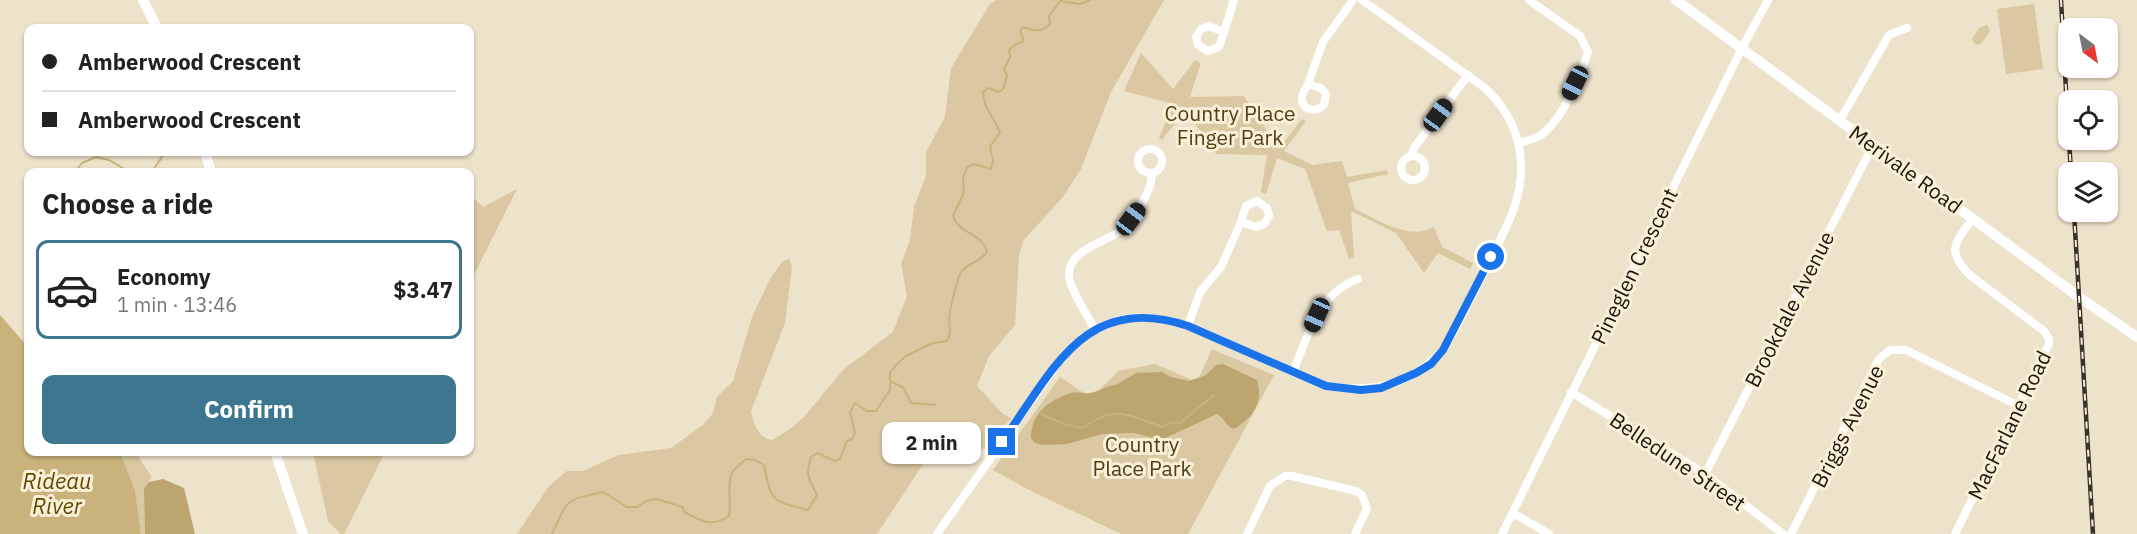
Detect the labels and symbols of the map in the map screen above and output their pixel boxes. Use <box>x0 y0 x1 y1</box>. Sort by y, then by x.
north arrow <box>2058 18 2118 78</box>
car <box>1559 63 1591 103</box>
car <box>1420 95 1456 135</box>
park label: Country Place Finger Park <box>1165 99 1296 151</box>
street label: Merivale Road <box>1844 118 1968 220</box>
street label: Pineglen Crescent <box>1584 183 1684 349</box>
car <box>1113 199 1149 239</box>
street label: Brookdale Avenue <box>1738 226 1840 392</box>
route start <box>1477 243 1504 270</box>
car <box>1301 295 1333 335</box>
street label: MacFarlane Road <box>1961 346 2057 504</box>
street label: Briggs Avenue <box>1804 360 1890 492</box>
street label: Belledune Street <box>1605 405 1751 517</box>
callout: 2 min <box>882 421 981 463</box>
route end <box>988 428 1015 455</box>
park label: Country Place Park <box>1092 430 1192 482</box>
water label: Rideau River <box>23 466 91 520</box>

